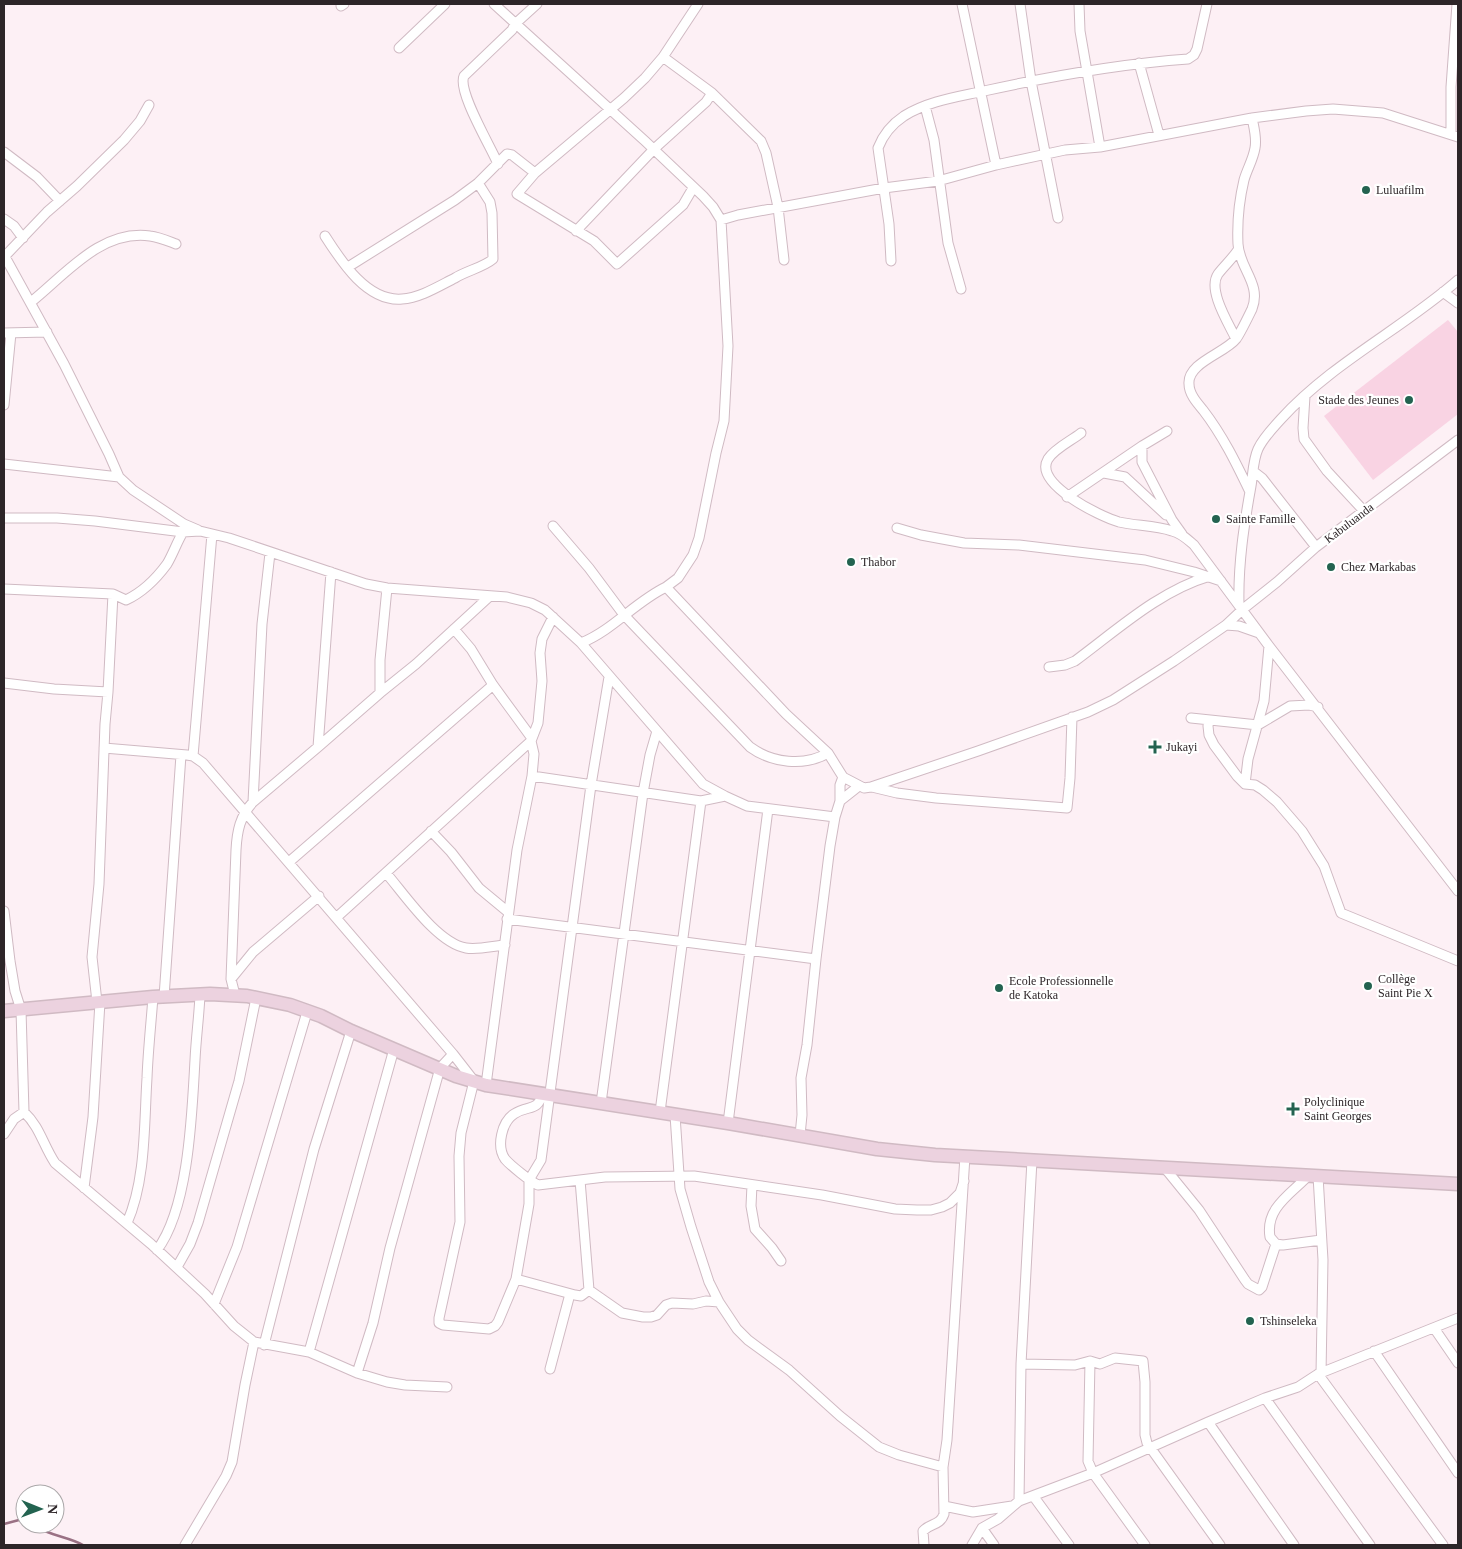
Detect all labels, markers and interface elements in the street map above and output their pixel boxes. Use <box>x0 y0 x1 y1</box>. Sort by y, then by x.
place label: Luluafilm <box>1376 183 1425 197</box>
marker: Luluafilm <box>1360 184 1372 196</box>
place label: Stade des Jeunes <box>1318 393 1399 407</box>
marker: Stade des Jeunes <box>1403 394 1415 406</box>
street label: Kabuluanda <box>1322 500 1377 546</box>
place label: Sainte Famille <box>1226 512 1296 526</box>
marker: Sainte Famille <box>1210 513 1222 525</box>
place label: Thabor <box>861 555 896 569</box>
marker: Thabor <box>845 556 857 568</box>
place label: Chez Markabas <box>1341 560 1416 574</box>
marker: Chez Markabas <box>1325 561 1337 573</box>
marker: Jukayi <box>1148 740 1162 754</box>
place label: Jukayi <box>1166 740 1198 754</box>
place label: Collège Saint Pie X <box>1378 972 1433 1000</box>
place label: Ecole Professionnelle de Katoka <box>1009 974 1113 1002</box>
marker: Collège Saint Pie X <box>1362 980 1374 992</box>
marker: Ecole Professionnelle de Katoka <box>993 982 1005 994</box>
place label: Polyclinique Saint Georges <box>1304 1095 1372 1123</box>
marker: Polyclinique Saint Georges <box>1286 1102 1300 1116</box>
place label: Tshinseleka <box>1260 1314 1317 1328</box>
marker: Tshinseleka <box>1244 1315 1256 1327</box>
north arrow <box>15 1484 65 1534</box>
text: N <box>45 1504 60 1514</box>

